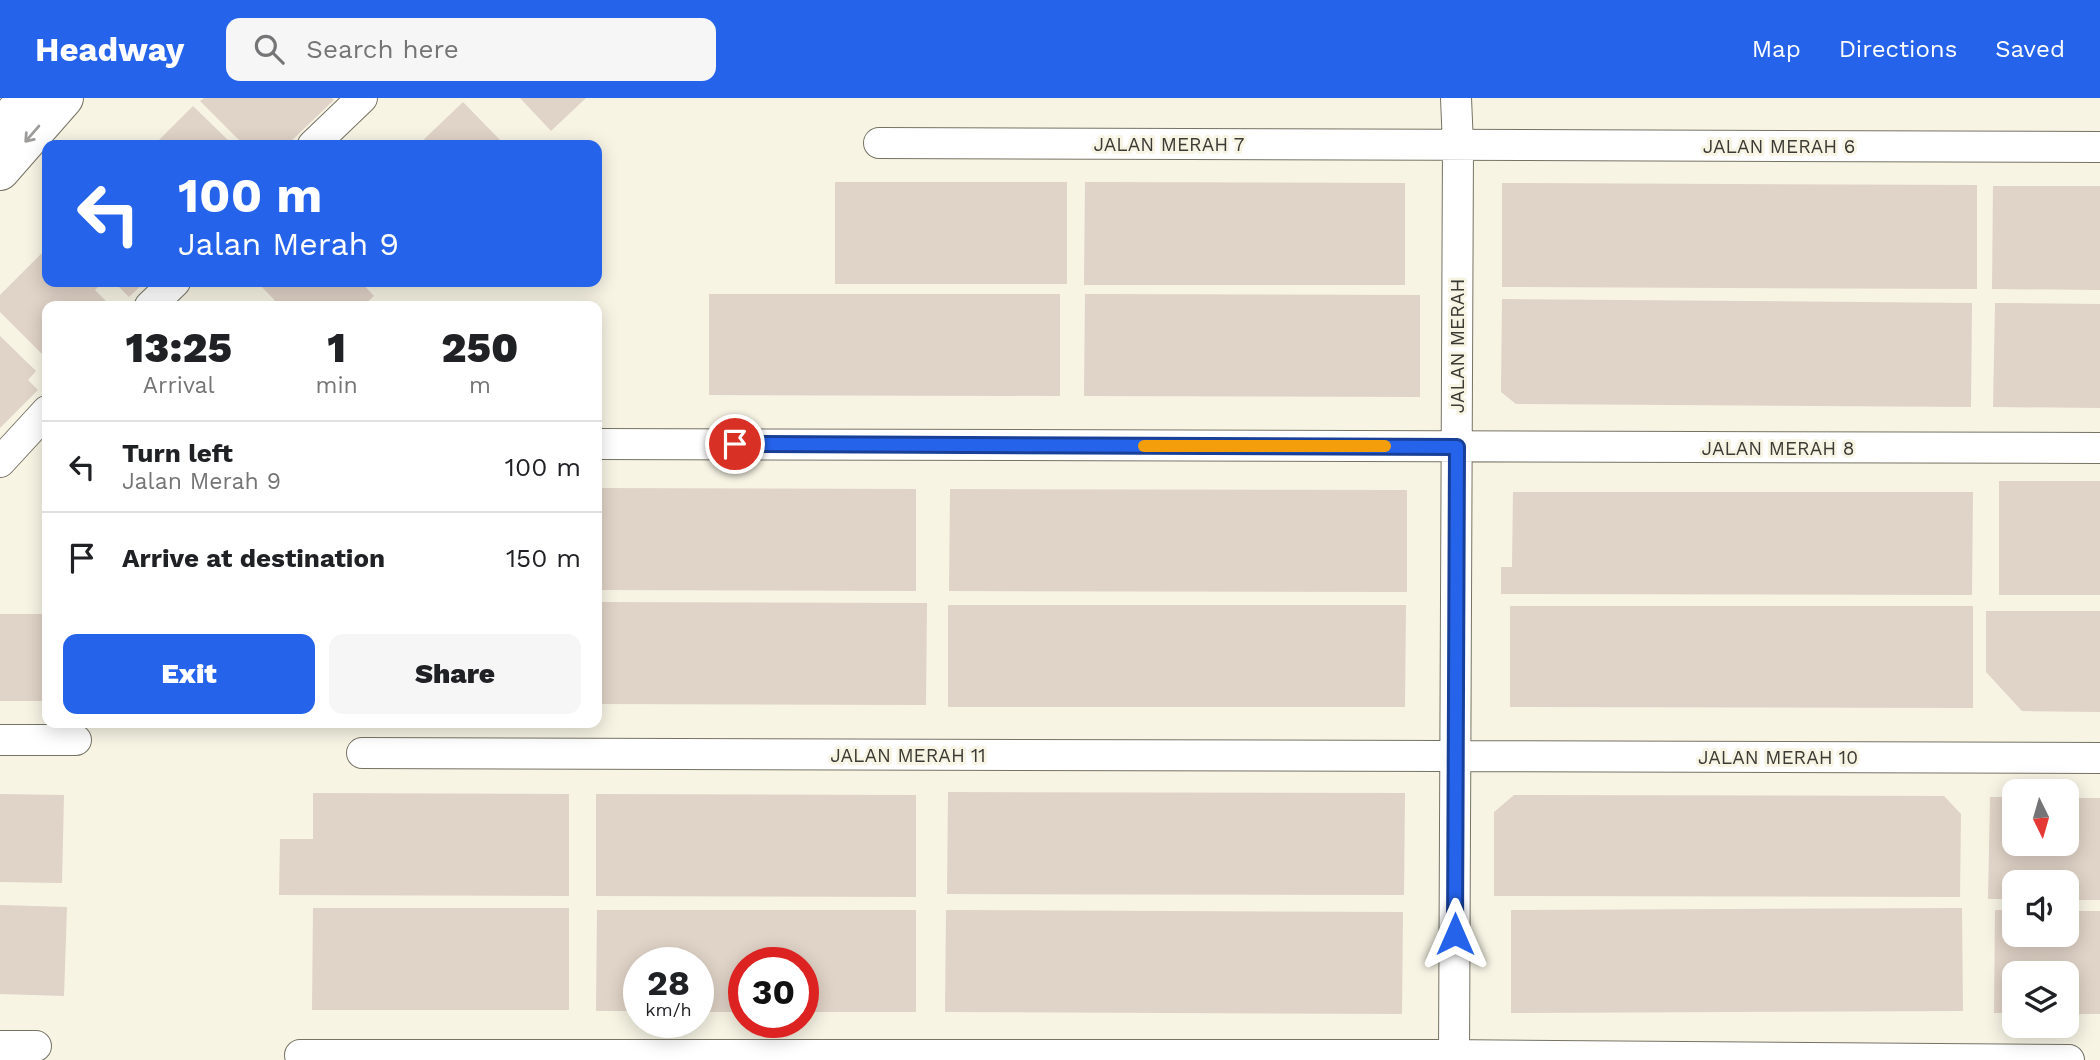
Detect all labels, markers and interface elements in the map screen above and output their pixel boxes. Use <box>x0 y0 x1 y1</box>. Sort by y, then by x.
search box <box>226 18 716 81</box>
text: Headway <box>35 30 184 69</box>
icon: search <box>250 30 288 68</box>
text: Search here <box>306 34 459 64</box>
text: Map <box>1752 35 1801 63</box>
text: Directions <box>1839 35 1957 63</box>
text: Saved <box>1995 35 2065 63</box>
one-way arrow <box>24 125 40 143</box>
street label: JALAN MERAH 7 <box>1093 133 1245 156</box>
street label: JALAN MERAH 6 <box>1703 135 1855 158</box>
text: 100 m <box>178 166 322 224</box>
icon: left <box>63 168 154 259</box>
text: Jalan Merah 9 <box>178 225 399 263</box>
street label: JALAN MERAH <box>1446 279 1469 413</box>
text: 13:25 <box>126 323 232 372</box>
text: 1 <box>327 323 346 372</box>
text: 250 <box>441 323 518 372</box>
text: Arrival <box>143 372 215 399</box>
text: min <box>315 372 358 399</box>
text: m <box>469 372 491 399</box>
pin <box>705 414 765 474</box>
icon: arrive <box>716 425 754 463</box>
street label: JALAN MERAH 8 <box>1702 437 1854 460</box>
text: Turn left <box>122 438 233 468</box>
icon: left <box>63 448 101 486</box>
text: 100 m <box>505 452 581 482</box>
text: Jalan Merah 9 <box>122 468 281 495</box>
icon: arrive <box>63 539 101 577</box>
text: Arrive at destination <box>122 543 385 573</box>
text: 150 m <box>506 543 581 573</box>
button: Exit <box>63 634 315 714</box>
button: Share <box>329 634 581 714</box>
street label: JALAN MERAH 11 <box>830 744 986 767</box>
street label: JALAN MERAH 10 <box>1698 746 1858 769</box>
north arrow <box>2002 779 2079 856</box>
map controls <box>2002 779 2079 1038</box>
button: sound <box>2002 870 2079 947</box>
position arrow <box>1418 897 1492 971</box>
speed limit sign: 30 <box>728 947 819 1038</box>
button: layers <box>2002 961 2079 1038</box>
text: 28 <box>647 962 690 1004</box>
text: km/h <box>645 999 692 1020</box>

